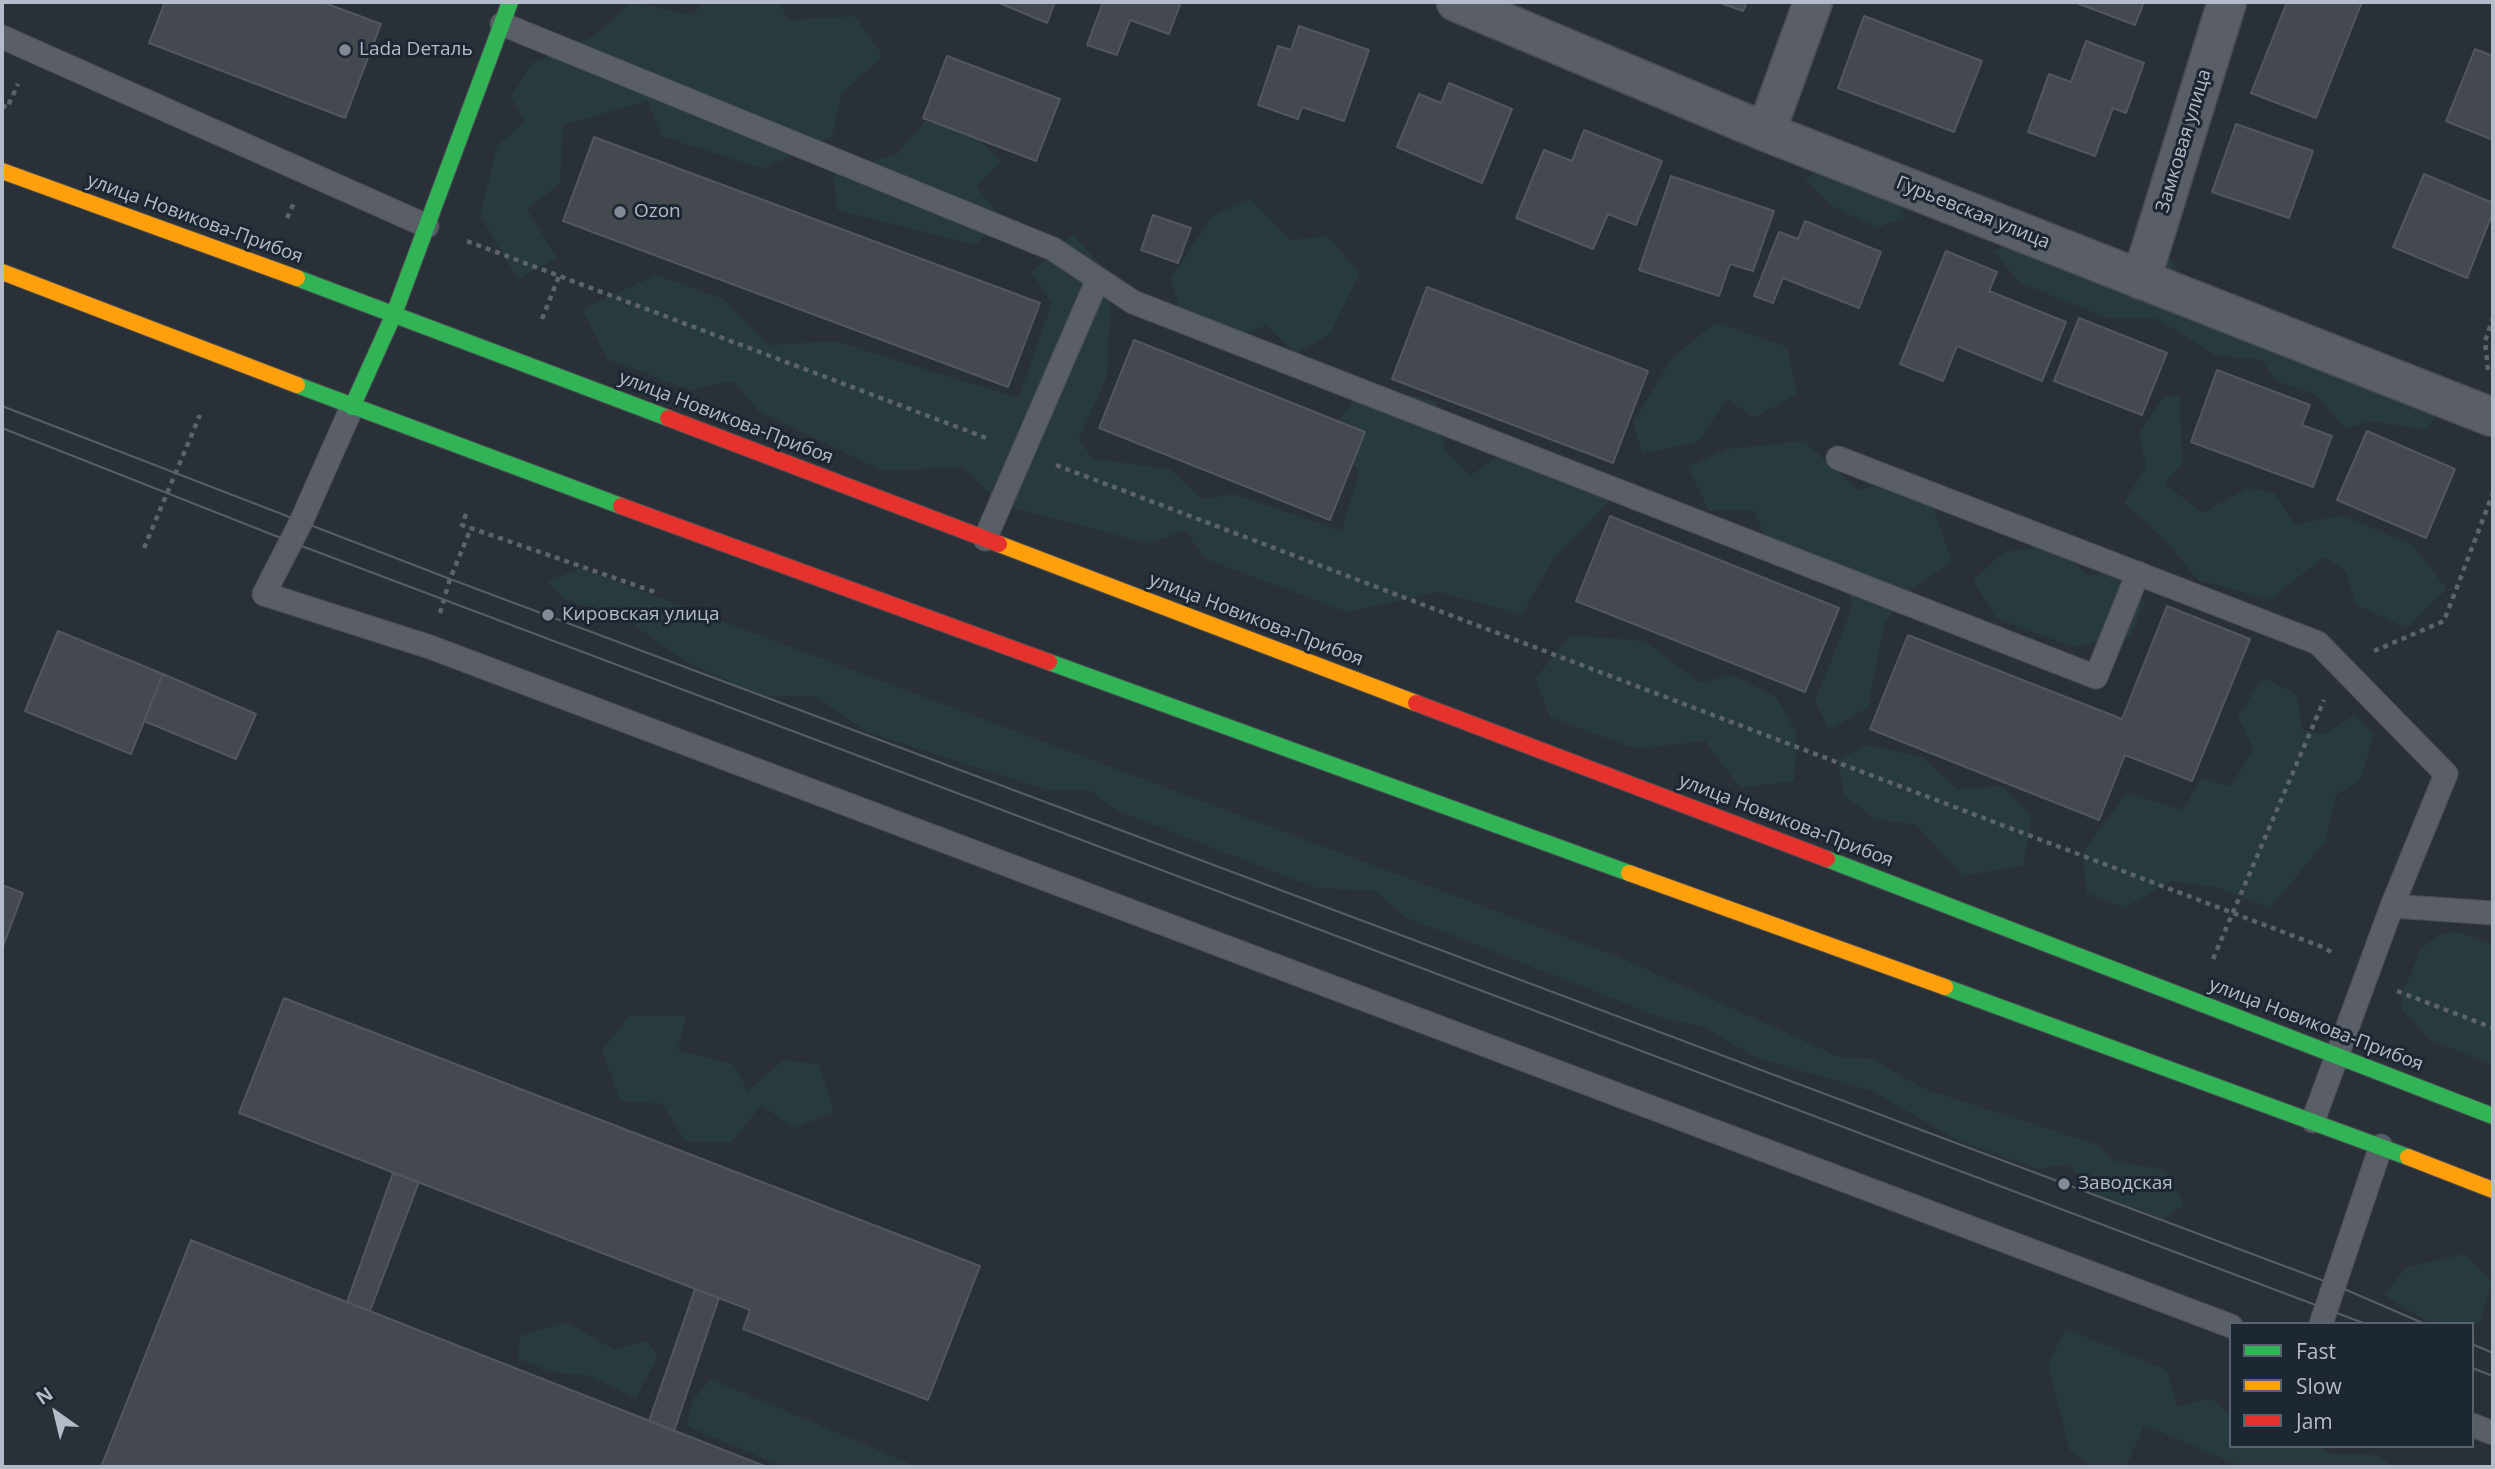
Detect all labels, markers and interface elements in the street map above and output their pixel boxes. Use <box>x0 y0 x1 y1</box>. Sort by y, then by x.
place label: Lada Dеталь <box>359 39 473 61</box>
marker: Lada Dеталь <box>337 42 353 58</box>
street label: Замковая улица <box>2151 67 2217 215</box>
street label: улица Новикова-Прибоя <box>84 169 306 269</box>
street label: Гурьевская улица <box>1893 172 2053 254</box>
place label: Ozon <box>634 201 681 223</box>
marker: Ozon <box>612 204 628 220</box>
street label: улица Новикова-Прибоя <box>616 367 836 469</box>
street label: улица Новикова-Прибоя <box>1146 569 1366 671</box>
place label: Кировская улица <box>562 604 719 626</box>
marker: Кировская улица <box>540 607 556 623</box>
street label: улица Новикова-Прибоя <box>1676 770 1896 872</box>
street label: улица Новикова-Прибоя <box>2206 974 2426 1076</box>
place label: Заводская <box>2078 1173 2173 1195</box>
marker: Заводская <box>2056 1176 2072 1192</box>
legend <box>2229 1322 2474 1448</box>
text: Fast <box>2296 1337 2336 1365</box>
text: Slow <box>2296 1372 2342 1400</box>
north arrow <box>21 1378 91 1448</box>
text: N <box>31 1380 58 1411</box>
text: Jam <box>2296 1407 2333 1435</box>

